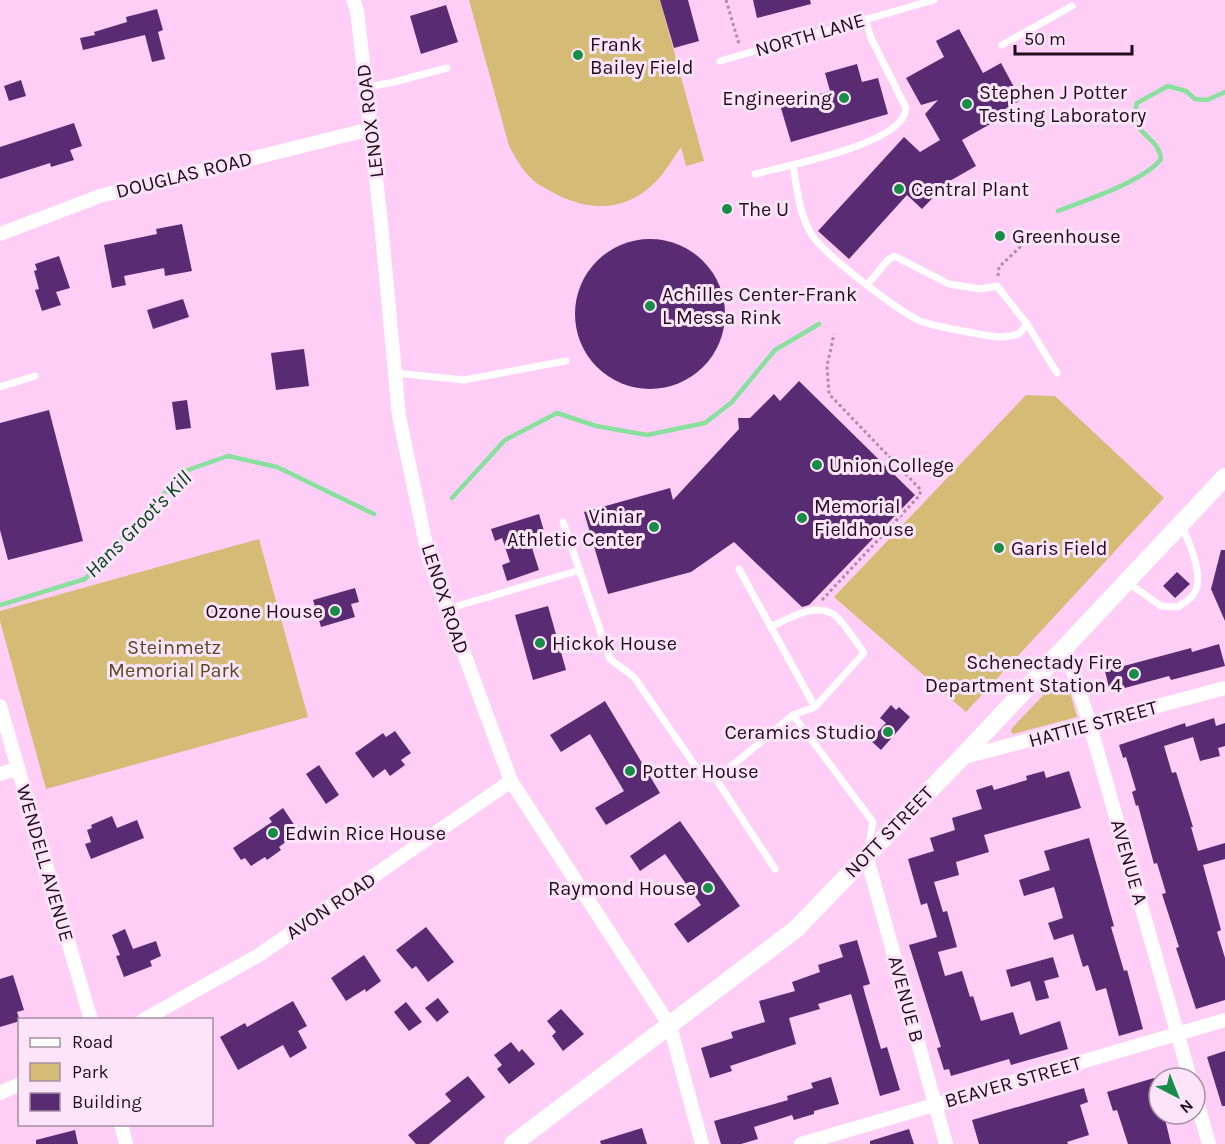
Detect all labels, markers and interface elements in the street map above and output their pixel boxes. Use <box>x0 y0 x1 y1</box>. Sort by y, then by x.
street label: NORTH LANE <box>753 8 867 62</box>
scale bar <box>1015 18 1132 56</box>
text: 50 m <box>1024 28 1066 50</box>
place label: Frank Bailey Field <box>590 33 694 79</box>
marker: Frank Bailey Field <box>571 48 585 62</box>
street label: LENOX ROAD <box>352 63 388 179</box>
place label: Stephen J Potter Testing Laboratory <box>979 81 1146 127</box>
place label: Engineering <box>722 87 832 110</box>
marker: Engineering <box>837 91 851 105</box>
marker: Stephen J Potter Testing Laboratory <box>960 97 974 111</box>
street label: DOUGLAS ROAD <box>113 147 255 203</box>
place label: Central Plant <box>911 178 1029 201</box>
marker: Central Plant <box>892 182 906 196</box>
place label: The U <box>739 198 789 221</box>
marker: The U <box>720 202 734 216</box>
place label: Greenhouse <box>1012 225 1121 248</box>
marker: Greenhouse <box>993 229 1007 243</box>
place label: Achilles Center-Frank L Messa Rink <box>662 283 857 329</box>
marker: Achilles Center-Frank L Messa Rink <box>643 299 657 313</box>
place label: Union College <box>829 454 954 477</box>
marker: Union College <box>810 458 824 472</box>
water label: Hans Groot's Kill <box>80 466 196 582</box>
place label: Memorial Fieldhouse <box>814 495 914 541</box>
place label: Viniar Athletic Center <box>507 505 643 551</box>
marker: Memorial Fieldhouse <box>795 511 809 525</box>
marker: Viniar Athletic Center <box>647 520 661 534</box>
place label: Garis Field <box>1011 537 1108 560</box>
street label: LENOX ROAD <box>416 541 474 657</box>
marker: Garis Field <box>992 541 1006 555</box>
place label: Ozone House <box>205 600 323 623</box>
marker: Ozone House <box>328 604 342 618</box>
place label: Hickok House <box>552 632 677 655</box>
park label: Steinmetz Memorial Park <box>108 636 240 682</box>
marker: Hickok House <box>533 636 547 650</box>
place label: Schenectady Fire Department Station 4 <box>925 651 1122 697</box>
marker: Schenectady Fire Department Station 4 <box>1127 667 1141 681</box>
street label: HATTIE STREET <box>1026 696 1160 752</box>
place label: Ceramics Studio <box>725 721 876 744</box>
marker: Ceramics Studio <box>881 725 895 739</box>
place label: Potter House <box>642 760 758 783</box>
marker: Potter House <box>623 764 637 778</box>
street label: NOTT STREET <box>840 781 938 883</box>
street label: WENDELL AVENUE <box>12 782 78 944</box>
street label: AVENUE A <box>1106 817 1152 907</box>
place label: Edwin Rice House <box>285 822 446 845</box>
marker: Edwin Rice House <box>266 826 280 840</box>
street label: AVON ROAD <box>282 868 380 944</box>
place label: Raymond House <box>548 877 696 900</box>
marker: Raymond House <box>701 881 715 895</box>
street label: AVENUE B <box>883 953 929 1045</box>
legend <box>18 1018 213 1126</box>
text: Road <box>72 1031 113 1053</box>
street label: BEAVER STREET <box>942 1052 1084 1112</box>
text: Park <box>72 1061 109 1083</box>
north arrow <box>1147 1066 1207 1126</box>
text: Building <box>72 1091 142 1113</box>
text: N <box>1176 1096 1197 1118</box>

